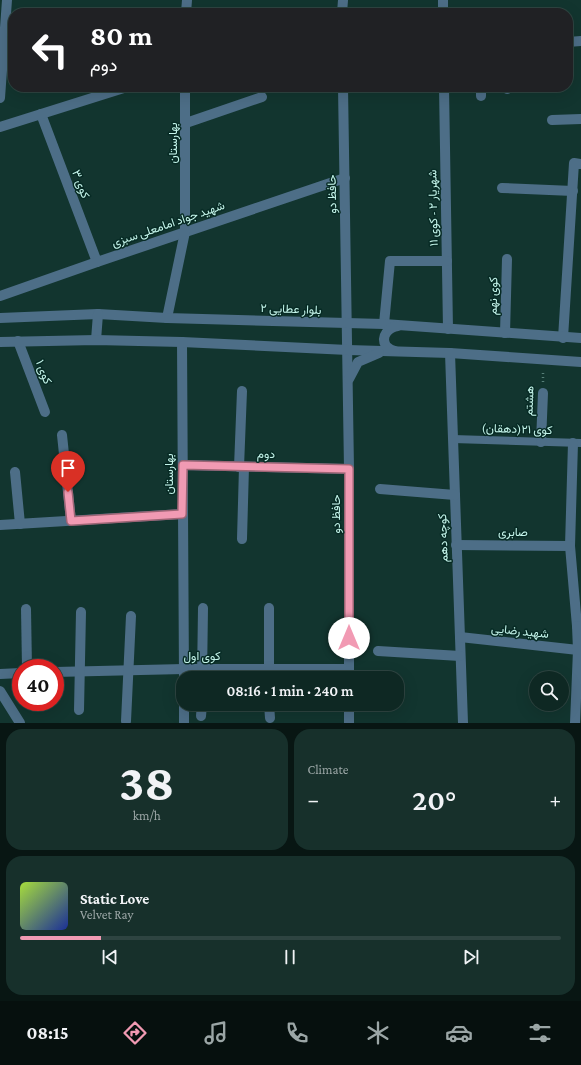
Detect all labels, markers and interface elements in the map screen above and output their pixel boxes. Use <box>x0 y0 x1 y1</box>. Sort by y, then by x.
text: 80 m <box>90 20 152 51</box>
icon: left <box>24 24 76 76</box>
text: دوم <box>90 55 117 75</box>
street label: بهارستان <box>166 122 181 164</box>
street label: کوی ۳ <box>68 168 93 201</box>
street label: شهریار ۲ - کوی ۱۱ <box>425 169 442 247</box>
street label: حافظ دو <box>325 174 340 214</box>
street label: شهید جواد امامعلی سبزی <box>110 198 227 251</box>
street label: کوی نهم <box>486 277 501 315</box>
street label: بلوار عطایی ۲ <box>260 301 322 318</box>
street label: کوی ۱ <box>32 358 55 386</box>
street label: هشتم <box>521 386 538 416</box>
street label: کوی ۲۱(دهقان) <box>481 421 553 438</box>
street label: دوم <box>257 447 275 462</box>
pin <box>51 451 85 492</box>
street label: بهارستان <box>162 453 177 495</box>
icon: arrive <box>57 457 79 479</box>
street label: حافظ دو <box>329 494 344 534</box>
street label: کوچه دهم <box>435 513 452 563</box>
street label: صابری <box>498 525 528 540</box>
position arrow <box>328 617 370 659</box>
street label: شهید رضایی <box>490 621 550 642</box>
street label: کوی اول <box>183 649 221 664</box>
speed limit sign: 40 <box>12 659 64 711</box>
map controls <box>529 671 569 711</box>
button: search <box>529 671 569 711</box>
text: 08:16 · 1 min · 240 m <box>226 683 354 699</box>
text: 38 <box>119 753 175 811</box>
text: Climate <box>308 762 348 777</box>
text: 20° <box>412 783 456 816</box>
text: − <box>308 787 319 812</box>
text: + <box>549 787 561 812</box>
text: km/h <box>133 808 161 823</box>
text: Static Love <box>80 891 149 907</box>
text: Velvet Ray <box>80 907 133 922</box>
icon: previous <box>99 946 121 968</box>
icon: pause <box>279 946 301 968</box>
icon: next <box>460 946 482 968</box>
icon: directions <box>121 1019 149 1047</box>
icon: music <box>202 1019 230 1047</box>
icon: phone <box>283 1019 311 1047</box>
icon: climate <box>364 1019 392 1047</box>
icon: car <box>445 1019 473 1047</box>
icon: filters <box>526 1019 554 1047</box>
text: 08:15 <box>27 1023 68 1043</box>

